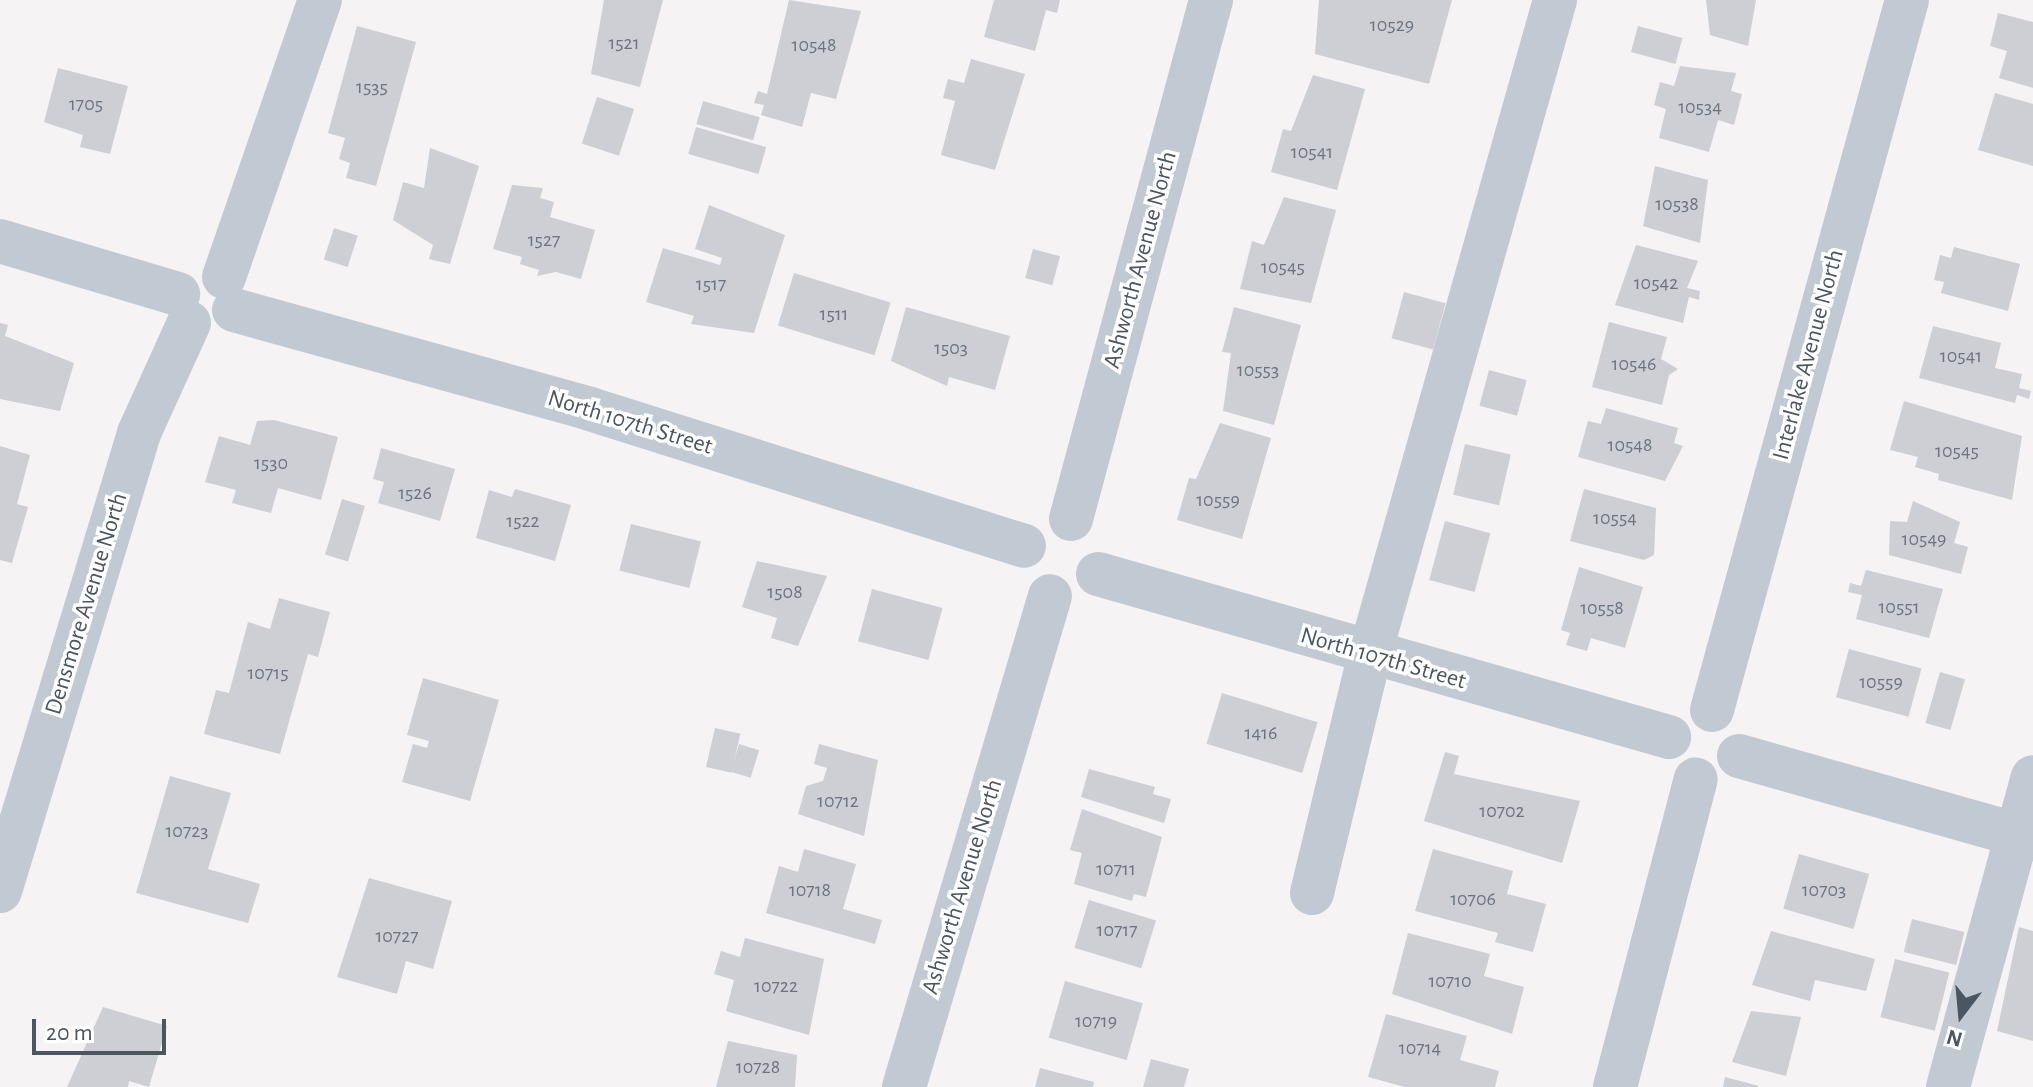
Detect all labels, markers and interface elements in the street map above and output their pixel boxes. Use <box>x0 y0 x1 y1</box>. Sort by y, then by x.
house number: 10529 <box>1370 13 1414 37</box>
house number: 1521 <box>608 31 640 55</box>
house number: 10548 <box>792 33 836 57</box>
house number: 1535 <box>356 75 388 99</box>
house number: 1705 <box>69 92 103 116</box>
house number: 10534 <box>1678 95 1722 119</box>
house number: 10541 <box>1291 140 1333 164</box>
street label: Ashworth Avenue North <box>1098 148 1184 372</box>
house number: 10538 <box>1655 192 1699 216</box>
house number: 1527 <box>528 228 560 252</box>
street label: Interlake Avenue North <box>1767 247 1851 463</box>
house number: 10545 <box>1261 255 1305 279</box>
house number: 10542 <box>1634 271 1678 295</box>
house number: 1517 <box>696 272 726 296</box>
house number: 1511 <box>820 302 848 326</box>
house number: 1503 <box>934 336 968 360</box>
house number: 10541 <box>1940 344 1982 368</box>
house number: 10546 <box>1612 352 1656 376</box>
house number: 10553 <box>1237 358 1279 382</box>
street label: North 107th Street <box>544 384 716 462</box>
house number: 10548 <box>1608 433 1652 457</box>
house number: 10545 <box>1935 439 1979 463</box>
house number: 1530 <box>254 451 288 475</box>
house number: 1526 <box>398 481 432 505</box>
house number: 10559 <box>1196 488 1240 512</box>
street label: Densmore Avenue North <box>40 490 134 718</box>
house number: 10554 <box>1593 506 1637 530</box>
house number: 1522 <box>506 509 540 533</box>
house number: 10549 <box>1902 527 1946 551</box>
house number: 1508 <box>767 580 803 604</box>
house number: 10551 <box>1878 595 1920 619</box>
house number: 10558 <box>1580 596 1624 620</box>
street label: North 107th Street <box>1297 622 1469 696</box>
house number: 10715 <box>247 661 289 685</box>
house number: 10559 <box>1859 670 1903 694</box>
house number: 1416 <box>1245 721 1277 745</box>
street label: Ashworth Avenue North <box>917 776 1009 998</box>
house number: 10712 <box>817 789 859 813</box>
house number: 10702 <box>1479 799 1525 823</box>
house number: 10723 <box>165 819 209 843</box>
house number: 10711 <box>1096 857 1136 881</box>
house number: 10718 <box>789 878 831 902</box>
house number: 10703 <box>1802 878 1846 902</box>
house number: 10706 <box>1450 887 1496 911</box>
house number: 10717 <box>1097 918 1137 942</box>
house number: 10727 <box>375 924 419 948</box>
house number: 10710 <box>1428 969 1472 993</box>
house number: 10722 <box>754 974 798 998</box>
north arrow <box>1921 975 2001 1055</box>
scale bar <box>36 1003 170 1053</box>
house number: 10719 <box>1075 1009 1117 1033</box>
text: 20 m <box>46 1021 93 1045</box>
text: N <box>1944 1025 1965 1051</box>
house number: 10714 <box>1399 1036 1441 1060</box>
house number: 10728 <box>736 1055 780 1079</box>

